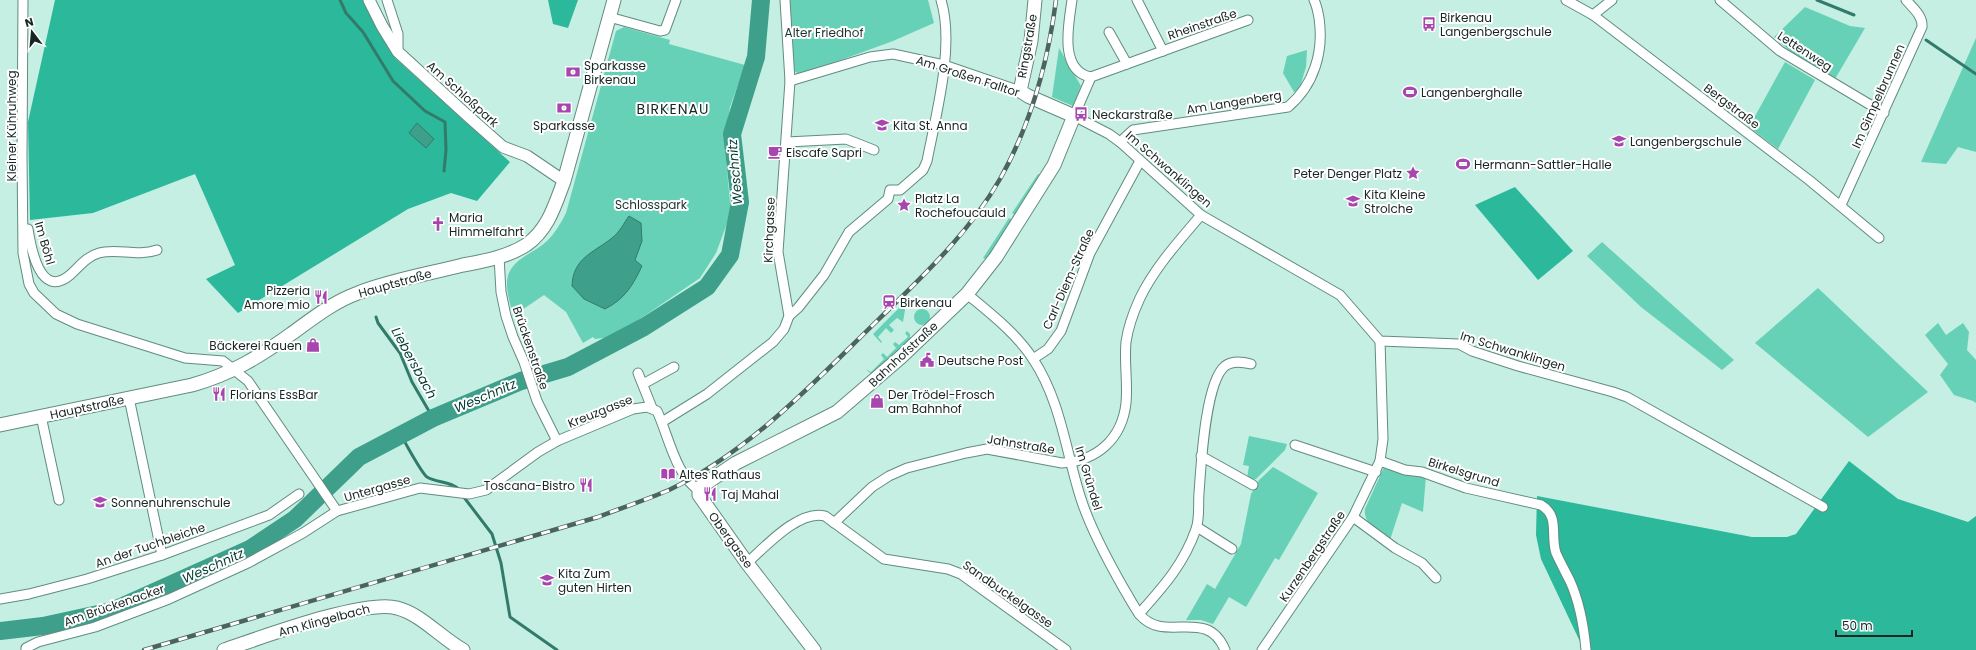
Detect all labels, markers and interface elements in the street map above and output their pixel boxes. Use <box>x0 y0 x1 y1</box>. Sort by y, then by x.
street label: Rheinstraße <box>1165 4 1239 44</box>
place label: Birkenau Langenbergschule <box>1440 9 1552 40</box>
north arrow <box>12 12 52 52</box>
street label: Ringstraße <box>1013 13 1041 79</box>
text: N <box>23 14 35 31</box>
bus stop icon: Birkenau Langenbergschule <box>1421 16 1437 32</box>
park label: Alter Friedhof <box>785 24 863 41</box>
street label: Lettenweg <box>1774 27 1836 75</box>
street label: Im Gimpelbrunnen <box>1847 41 1909 151</box>
street label: Am Großen Falltor <box>914 51 1023 101</box>
street label: Am Schloßpark <box>423 57 503 131</box>
place label: Sparkasse Birkenau <box>584 57 646 88</box>
bank icon: Sparkasse Birkenau <box>565 64 581 80</box>
street label: Kleiner Kühruhweg <box>3 70 20 182</box>
street label: Bergstraße <box>1700 79 1764 133</box>
sports icon: Langenberghalle <box>1402 84 1418 100</box>
place label: Langenberghalle <box>1421 84 1523 101</box>
street label: Am Langenberg <box>1185 86 1283 118</box>
district label: BIRKENAU <box>637 99 709 119</box>
bank icon: Sparkasse <box>556 100 572 116</box>
bus stop icon: Neckarstraße <box>1073 106 1089 122</box>
place label: Neckarstraße <box>1092 106 1173 123</box>
place label: Sparkasse <box>533 117 595 134</box>
school or university icon: Kita St. Anna <box>874 117 890 133</box>
place label: Kita St. Anna <box>893 117 968 134</box>
street label: Im Schwanklingen <box>1122 127 1216 211</box>
school or university icon: Langenbergschule <box>1611 133 1627 149</box>
place label: Langenbergschule <box>1630 133 1742 150</box>
water label: Weschnitz <box>723 138 747 206</box>
cafe icon: Eiscafe Sapri <box>767 144 783 160</box>
place label: Eiscafe Sapri <box>786 144 862 161</box>
sports icon: Hermann-Sattler-Halle <box>1455 156 1471 172</box>
place label: Hermann-Sattler-Halle <box>1474 156 1612 173</box>
place label: Peter Denger Platz <box>1293 165 1402 182</box>
place icon: Peter Denger Platz <box>1405 165 1421 181</box>
place label: Kita Kleine Strolche <box>1364 186 1425 217</box>
place label: Platz La Rochefoucauld <box>915 190 1006 221</box>
school or university icon: Kita Kleine Strolche <box>1345 193 1361 209</box>
park label: Schlosspark <box>615 196 688 213</box>
street label: Kirchgasse <box>759 197 779 263</box>
place icon: Platz La Rochefoucauld <box>896 197 912 213</box>
place label: Maria Himmelfahrt <box>449 209 524 240</box>
church icon: Maria Himmelfahrt <box>430 216 446 232</box>
street label: Im Böhl <box>31 219 59 267</box>
street label: Carl-Diem-Straße <box>1038 226 1098 332</box>
street label: Hauptstraße <box>356 264 434 302</box>
place label: Pizzeria Amore mio <box>244 282 310 313</box>
restaurant icon: Pizzeria Amore mio <box>313 289 329 305</box>
station icon: Birkenau <box>881 294 897 310</box>
place label: Birkenau <box>900 294 952 311</box>
street label: Brückenstraße <box>509 304 553 392</box>
street label: Bahnhofstraße <box>865 317 941 391</box>
water label: Liebersbach <box>387 324 441 402</box>
street label: Im Schwanklingen <box>1458 327 1568 375</box>
place label: Bäckerei Rauen <box>209 337 302 354</box>
shop icon: Bäckerei Rauen <box>305 337 321 353</box>
public building icon: Deutsche Post <box>919 352 935 368</box>
place label: Deutsche Post <box>938 352 1023 369</box>
water label: Weschnitz <box>451 374 519 418</box>
restaurant icon: Florians EssBar <box>211 386 227 402</box>
place label: Florians EssBar <box>230 386 319 403</box>
place label: Der Trödel-Frosch am Bahnhof <box>888 386 995 417</box>
street label: Kreuzgasse <box>565 390 635 432</box>
street label: Hauptstraße <box>48 391 126 423</box>
shop icon: Der Trödel-Frosch am Bahnhof <box>869 393 885 409</box>
street label: Jahnstraße <box>986 430 1056 458</box>
street label: Im Gründel <box>1071 444 1107 512</box>
street label: Birkelsgrund <box>1426 453 1502 491</box>
library icon: Altes Rathaus <box>660 466 676 482</box>
place label: Altes Rathaus <box>679 466 761 483</box>
street label: Untergasse <box>342 470 412 506</box>
place label: Toscana-Bistro <box>484 477 575 494</box>
restaurant icon: Toscana-Bistro <box>578 477 594 493</box>
restaurant icon: Taj Mahal <box>702 486 718 502</box>
place label: Taj Mahal <box>721 486 779 503</box>
school or university icon: Sonnenuhrenschule <box>92 494 108 510</box>
place label: Sonnenuhrenschule <box>111 494 230 511</box>
street label: Kurzenbergstraße <box>1275 507 1349 605</box>
street label: Obergasse <box>705 508 757 572</box>
street label: An der Tuchbleiche <box>93 518 207 572</box>
water label: Weschnitz <box>179 544 247 588</box>
street label: Sandbuckelgasse <box>959 556 1057 632</box>
place label: Kita Zum guten Hirten <box>558 565 632 596</box>
school or university icon: Kita Zum guten Hirten <box>539 572 555 588</box>
street label: Am Brückenacker <box>61 580 167 630</box>
street label: Am Klingelbach <box>276 600 372 640</box>
scale bar <box>1836 612 1912 638</box>
text: 50 m <box>1842 617 1873 634</box>

